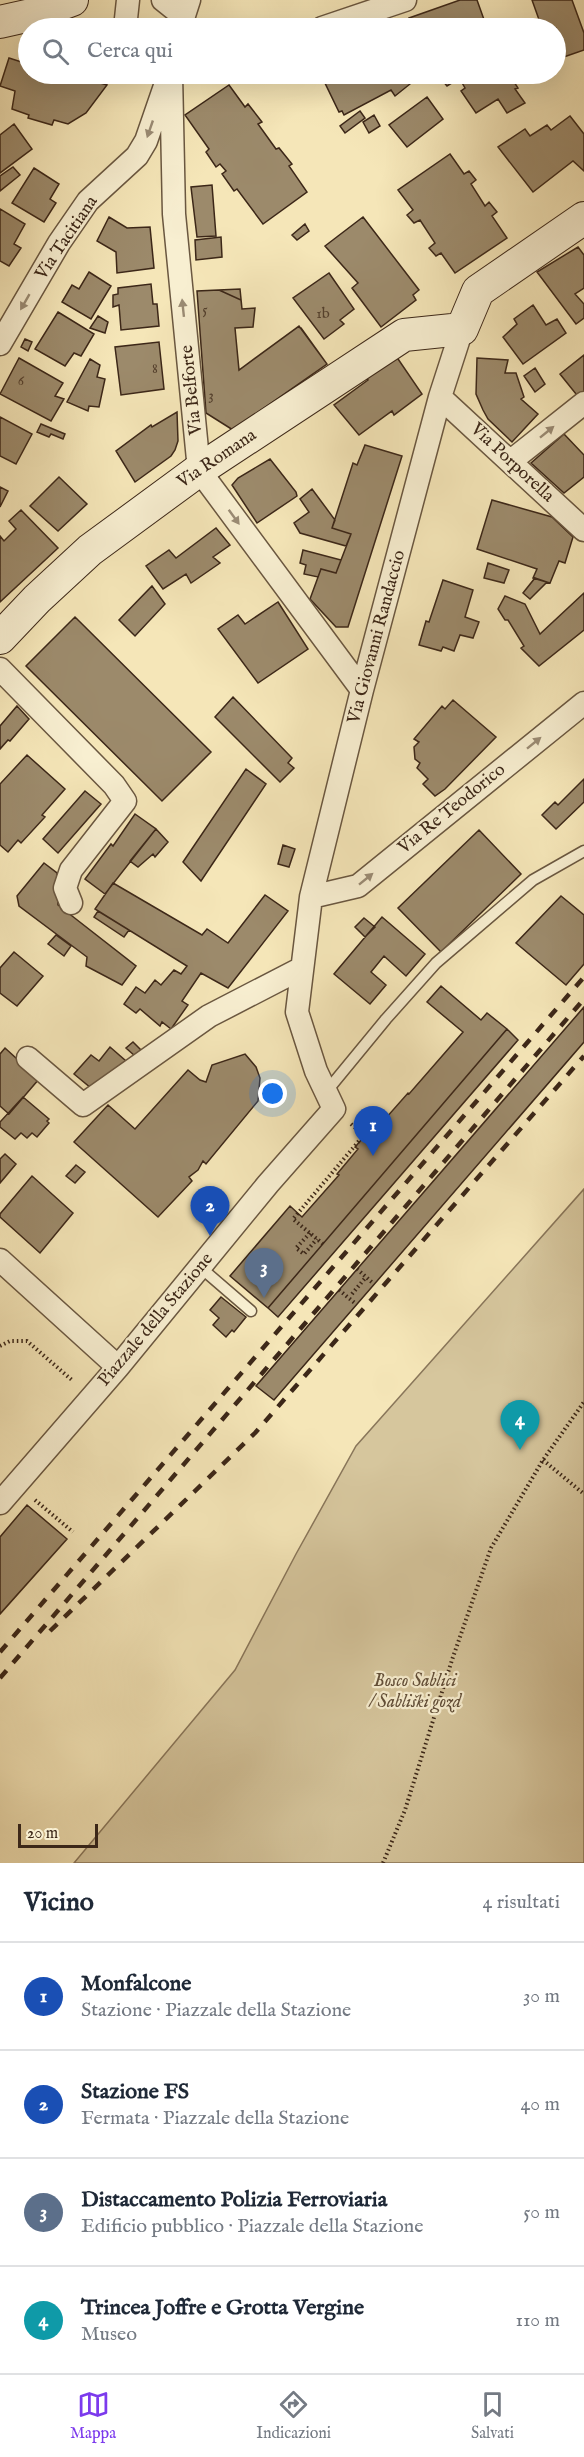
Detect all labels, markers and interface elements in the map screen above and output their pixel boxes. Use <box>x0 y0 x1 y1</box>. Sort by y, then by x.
search box <box>18 18 566 84</box>
icon: search <box>39 35 72 68</box>
text: Cerca qui <box>87 37 173 65</box>
one-way arrow <box>145 120 155 138</box>
street label: Via Tacitiana <box>30 191 104 285</box>
one-way arrow <box>20 294 30 311</box>
one-way arrow <box>178 298 188 317</box>
house number: 5 <box>202 300 208 319</box>
house number: 1b <box>316 304 330 323</box>
street label: Via Belforte <box>176 344 208 437</box>
house number: 8 <box>152 359 158 378</box>
house number: 6 <box>18 371 25 390</box>
house number: 3 <box>208 386 214 405</box>
street label: Via Porporella <box>464 418 559 508</box>
street label: Via Romana <box>172 424 261 494</box>
one-way arrow <box>540 426 555 439</box>
one-way arrow <box>228 509 240 525</box>
street label: Via Giovanni Randaccio <box>343 547 411 727</box>
one-way arrow <box>526 737 542 750</box>
street label: Via Re Teodorico <box>393 758 511 860</box>
one-way arrow <box>358 873 373 886</box>
your location <box>258 1079 287 1108</box>
pin: 1 <box>354 1106 392 1156</box>
pin: 2 <box>190 1186 230 1236</box>
street label: Piazzale della Stazione <box>93 1248 219 1392</box>
pin: 3 <box>244 1248 284 1298</box>
pin: 4 <box>500 1400 540 1450</box>
park label: Bosco Sablici / Sabliški gozd <box>368 1670 463 1714</box>
scale bar <box>18 1821 98 1848</box>
text: 20 m <box>27 1824 58 1844</box>
text: Vicino <box>24 1886 94 1919</box>
text: 4 risultati <box>483 1890 560 1915</box>
text: Monfalcone <box>81 1970 191 1998</box>
text: 1 <box>40 1984 47 2009</box>
text: 30 m <box>523 1984 560 2009</box>
text: Stazione · Piazzale della Stazione <box>81 1998 351 2023</box>
text: Stazione FS <box>81 2078 189 2106</box>
text: 2 <box>39 2092 48 2117</box>
text: 40 m <box>521 2092 560 2117</box>
text: Fermata · Piazzale della Stazione <box>81 2106 349 2131</box>
text: Distaccamento Polizia Ferroviaria <box>81 2186 387 2214</box>
text: 3 <box>40 2200 47 2225</box>
text: 50 m <box>523 2200 560 2225</box>
text: Edificio pubblico · Piazzale della Stazione <box>81 2214 423 2239</box>
text: Trincea Joffre e Grotta Vergine <box>81 2294 364 2322</box>
text: 4 <box>39 2308 48 2333</box>
text: 110 m <box>516 2308 560 2333</box>
text: Museo <box>81 2322 137 2347</box>
tab: Mappa <box>70 2388 116 2444</box>
tab: Indicazioni <box>256 2388 331 2444</box>
tab: Salvati <box>471 2388 514 2444</box>

